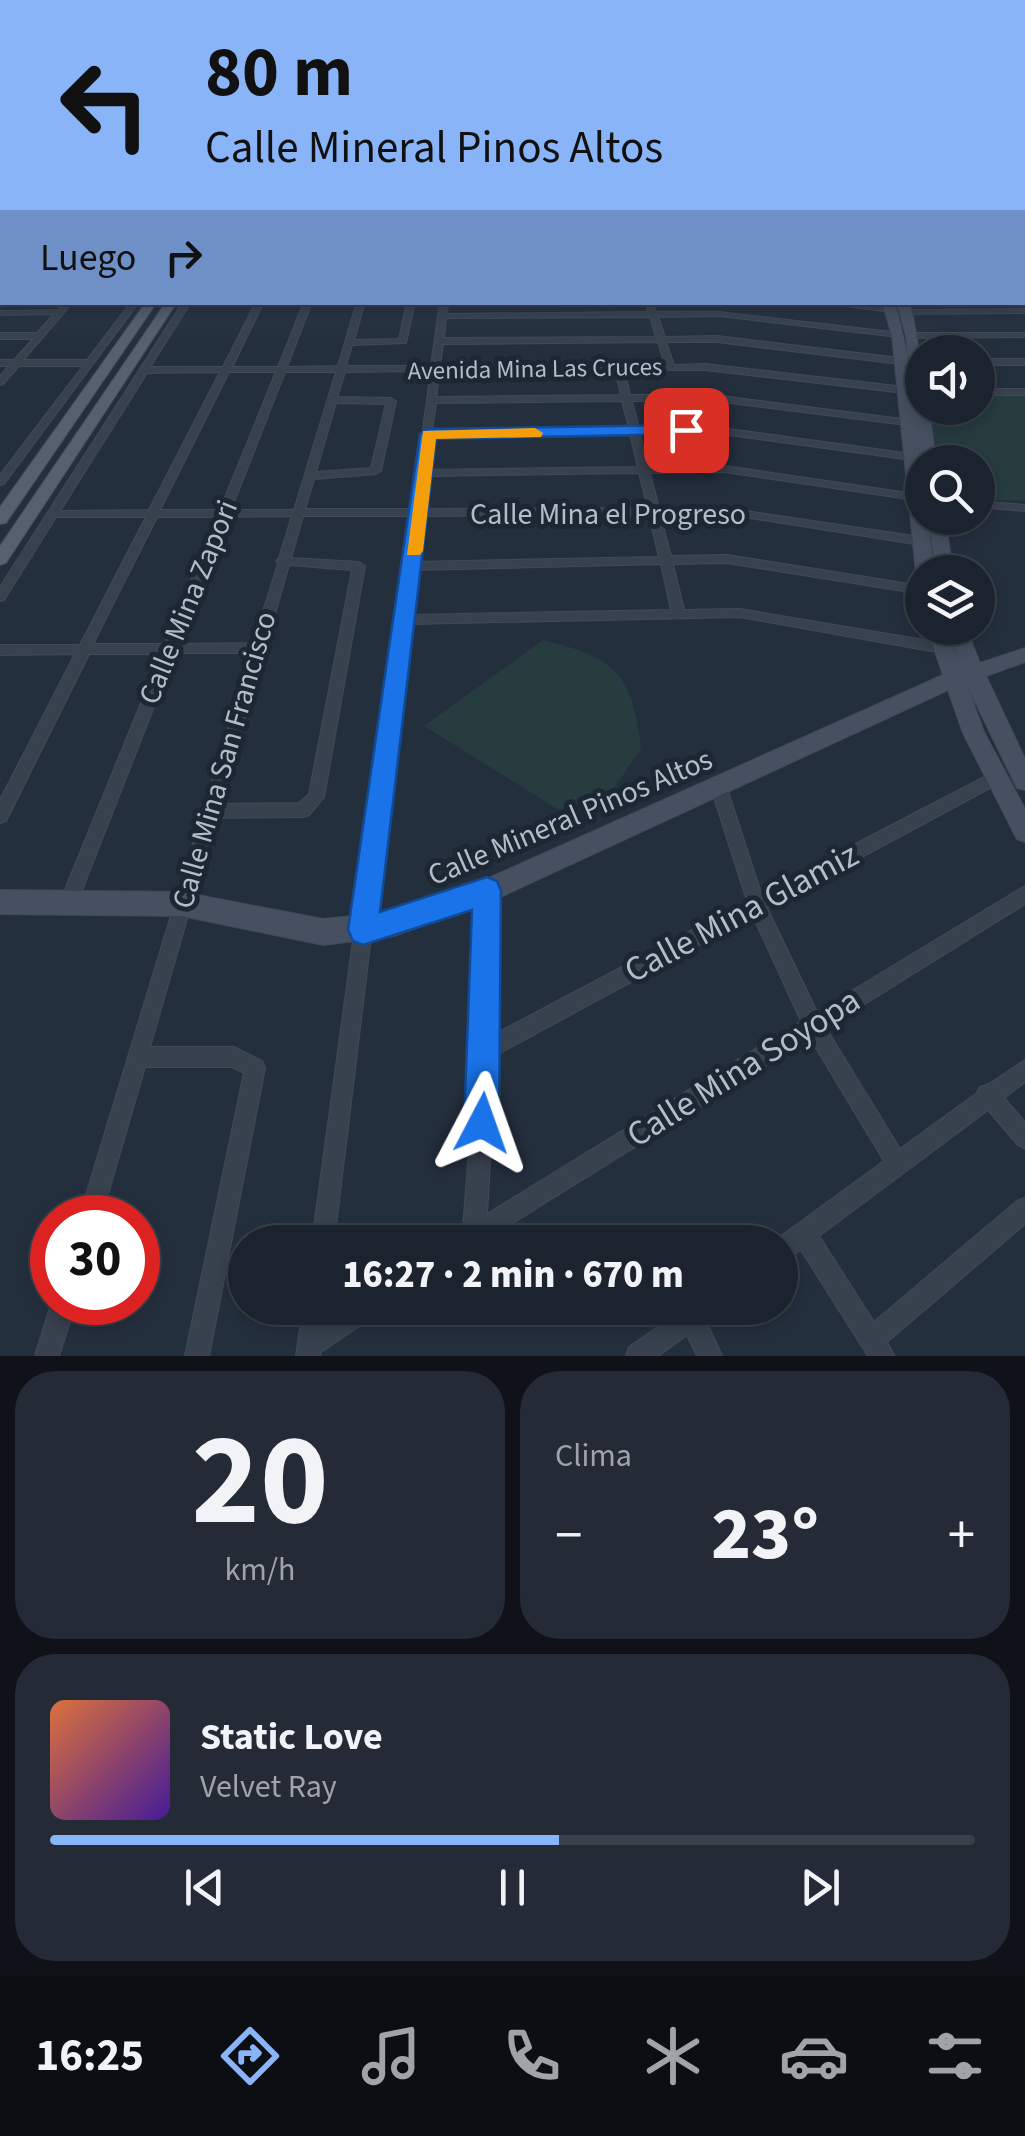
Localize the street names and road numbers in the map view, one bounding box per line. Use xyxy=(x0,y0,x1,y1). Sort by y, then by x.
street label: Avenida Mina Las Cruces xyxy=(407,349,663,389)
street label: Calle Mina el Progreso xyxy=(470,493,746,536)
street label: Calle Mina Zapori xyxy=(128,494,249,711)
street label: Calle Mina San Francisco xyxy=(161,607,287,914)
street label: Calle Mineral Pinos Altos xyxy=(421,738,719,897)
street label: Calle Mina Glamiz xyxy=(616,830,867,996)
street label: Calle Mina Soyopa xyxy=(617,976,870,1160)

